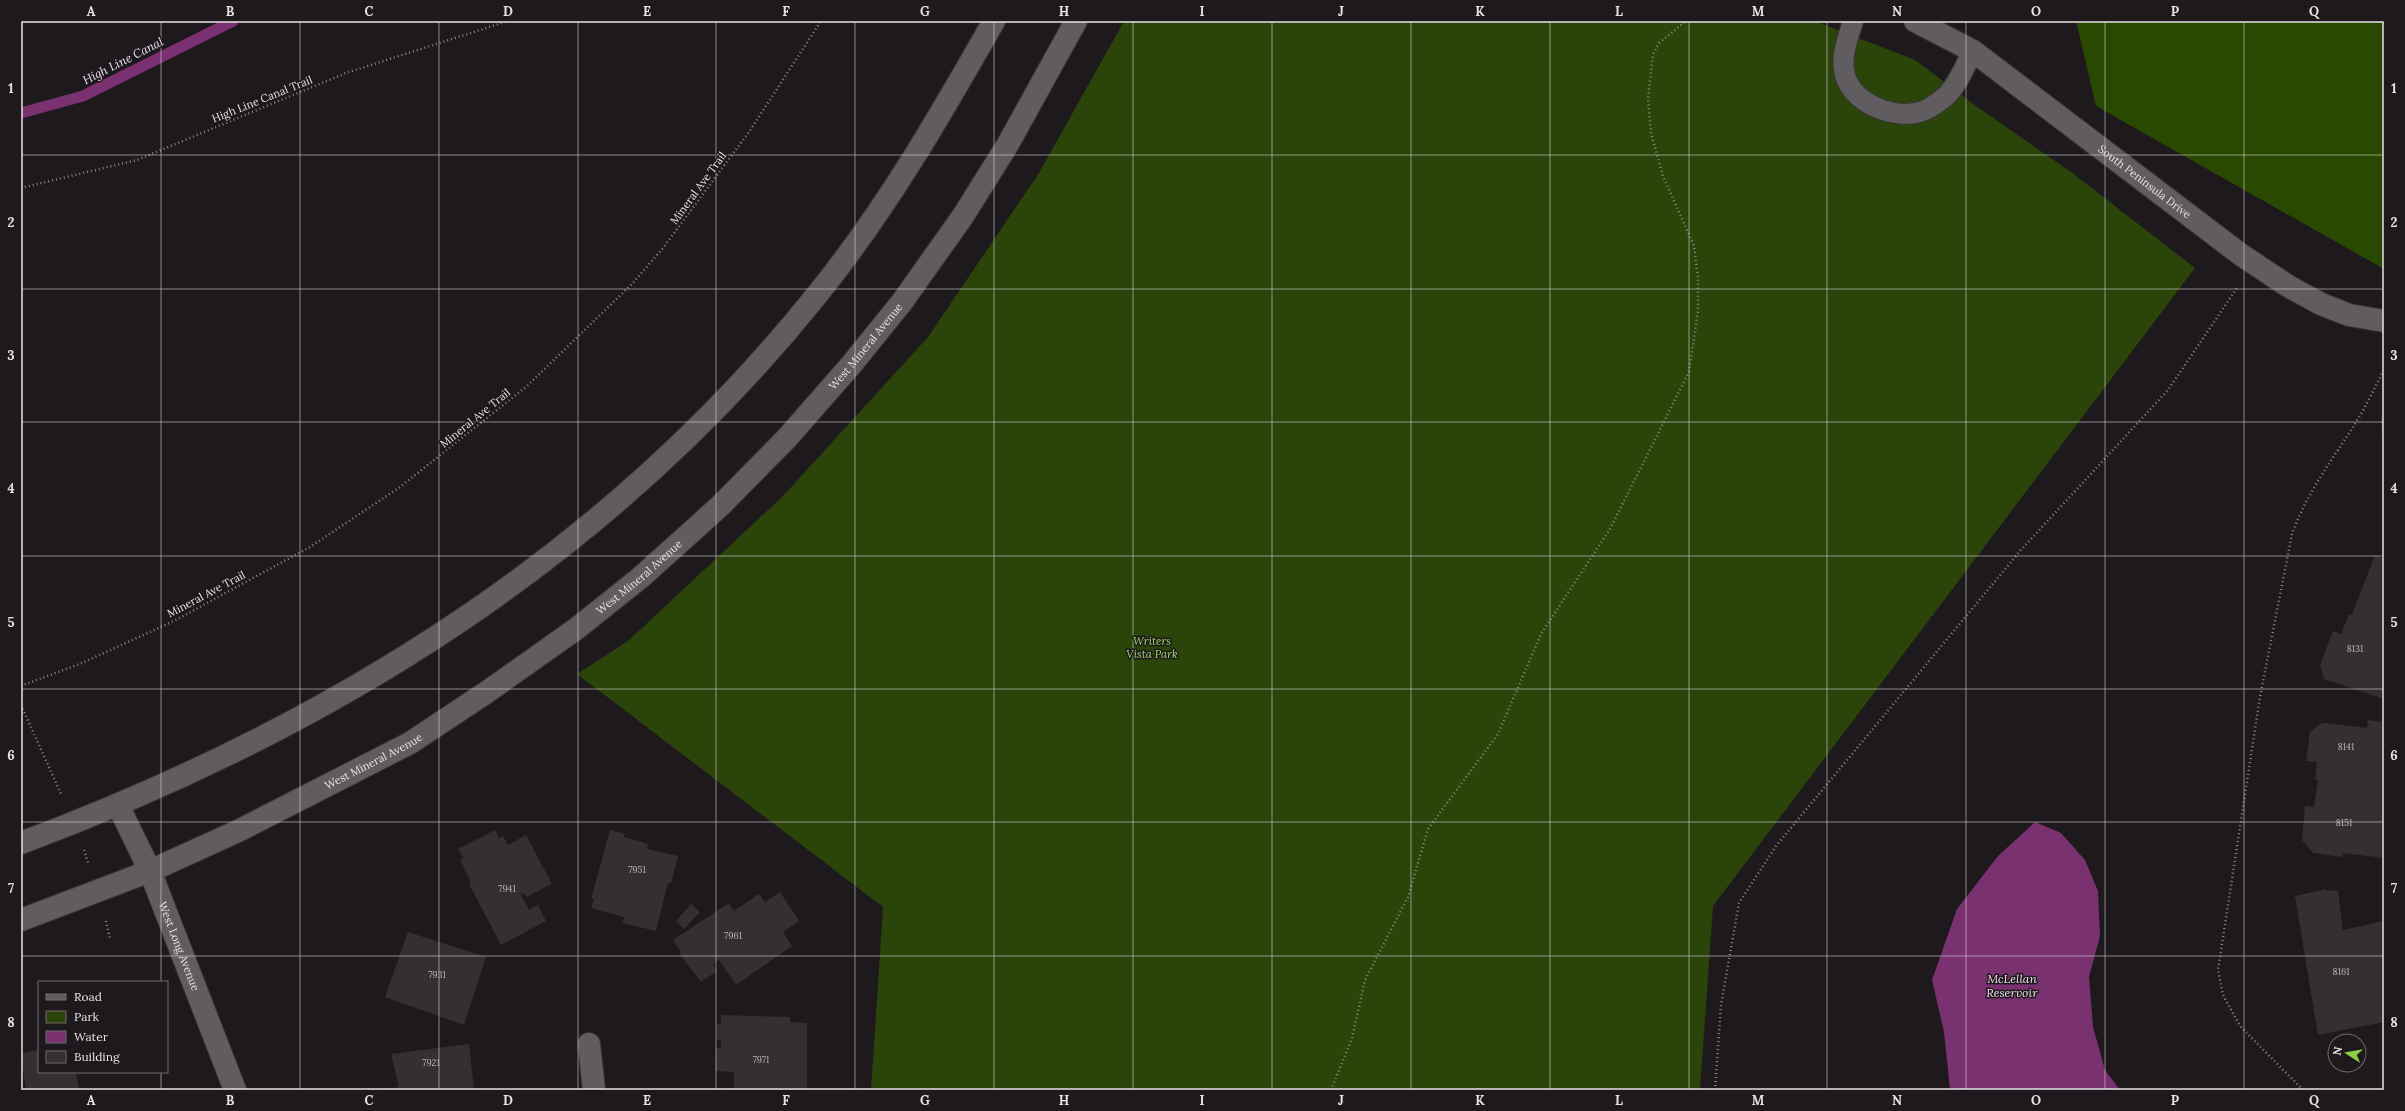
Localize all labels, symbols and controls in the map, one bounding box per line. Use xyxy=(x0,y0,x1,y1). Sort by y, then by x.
text: A xyxy=(87,3,96,20)
text: B xyxy=(226,3,235,20)
text: C xyxy=(365,3,374,20)
text: D xyxy=(503,3,513,20)
text: E xyxy=(643,3,651,20)
text: F xyxy=(782,3,790,20)
text: G xyxy=(920,3,930,20)
text: H xyxy=(1059,3,1069,20)
text: I xyxy=(1199,3,1205,20)
text: J xyxy=(1338,3,1344,20)
text: K xyxy=(1475,3,1485,20)
text: L xyxy=(1615,3,1623,20)
text: M xyxy=(1752,3,1765,20)
text: N xyxy=(1892,3,1902,20)
text: O xyxy=(2031,3,2041,20)
text: P xyxy=(2171,3,2180,20)
text: Q xyxy=(2309,3,2320,20)
water label: High Line Canal xyxy=(80,34,166,87)
street label: High Line Canal Trail xyxy=(210,72,314,126)
text: 1 xyxy=(8,80,14,97)
text: 1 xyxy=(2391,80,2397,97)
street label: South Peninsula Drive xyxy=(2096,142,2194,221)
street label: Mineral Ave Trail xyxy=(667,149,729,227)
text: 2 xyxy=(8,214,15,231)
text: 2 xyxy=(2391,214,2398,231)
street label: West Mineral Avenue xyxy=(826,300,905,392)
text: 3 xyxy=(7,347,15,364)
text: 3 xyxy=(2390,347,2398,364)
street label: Mineral Ave Trail xyxy=(437,385,513,451)
text: 4 xyxy=(7,480,15,497)
text: 4 xyxy=(2390,480,2398,497)
street label: West Mineral Avenue xyxy=(593,537,685,617)
street label: Mineral Ave Trail xyxy=(165,568,247,620)
text: 5 xyxy=(7,614,15,631)
text: 5 xyxy=(2390,614,2398,631)
park label: Writers Vista Park xyxy=(1126,634,1178,661)
house number: 8131 xyxy=(2347,643,2363,654)
street label: West Mineral Avenue xyxy=(322,730,425,793)
house number: 8141 xyxy=(2338,741,2354,752)
text: 6 xyxy=(7,747,15,764)
text: 6 xyxy=(2390,747,2398,764)
house number: 8151 xyxy=(2336,817,2352,828)
house number: 7951 xyxy=(628,864,646,875)
text: 7 xyxy=(8,880,14,897)
text: 7 xyxy=(2391,880,2397,897)
house number: 7941 xyxy=(498,883,516,894)
street label: West Long Avenue xyxy=(156,900,203,993)
house number: 7961 xyxy=(724,930,742,941)
house number: 8161 xyxy=(2333,966,2349,977)
house number: 7931 xyxy=(428,969,446,980)
water label: McLellan Reservoir xyxy=(1986,971,2038,1000)
legend xyxy=(38,981,168,1073)
text: Road xyxy=(74,989,102,1004)
text: Park xyxy=(74,1009,100,1024)
text: 8 xyxy=(7,1014,15,1031)
text: 8 xyxy=(2390,1014,2398,1031)
text: Water xyxy=(74,1029,109,1044)
north arrow xyxy=(2327,1033,2367,1073)
text: N xyxy=(2329,1045,2345,1057)
text: Building xyxy=(74,1049,120,1064)
house number: 7971 xyxy=(753,1054,769,1065)
house number: 7921 xyxy=(422,1057,440,1068)
text: A xyxy=(87,1092,96,1109)
text: B xyxy=(226,1092,235,1109)
text: C xyxy=(365,1092,374,1109)
text: D xyxy=(503,1092,513,1109)
text: E xyxy=(643,1092,651,1109)
text: F xyxy=(782,1092,790,1109)
text: G xyxy=(920,1092,930,1109)
text: H xyxy=(1059,1092,1069,1109)
text: I xyxy=(1199,1092,1205,1109)
text: J xyxy=(1338,1092,1344,1109)
text: K xyxy=(1475,1092,1485,1109)
text: L xyxy=(1615,1092,1623,1109)
text: M xyxy=(1752,1092,1765,1109)
text: N xyxy=(1892,1092,1902,1109)
text: O xyxy=(2031,1092,2041,1109)
text: P xyxy=(2171,1092,2180,1109)
text: Q xyxy=(2309,1092,2320,1109)

